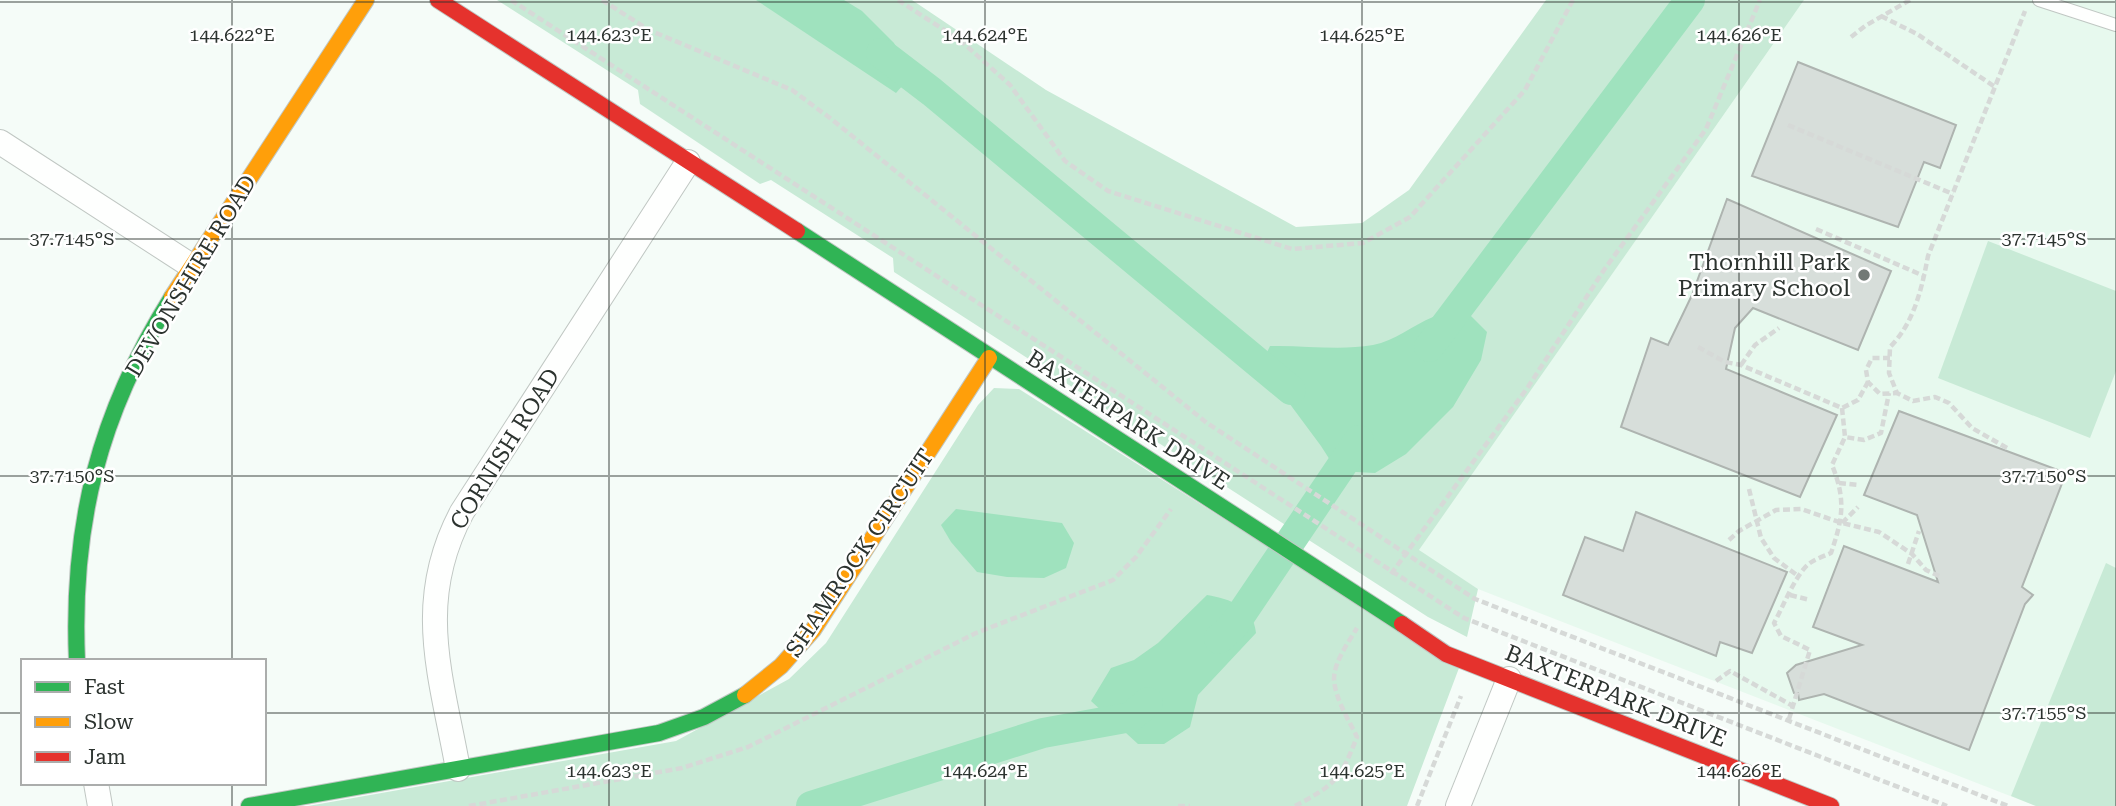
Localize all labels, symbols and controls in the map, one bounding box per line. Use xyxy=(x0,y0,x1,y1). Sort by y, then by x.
text: 144.622°E xyxy=(189,24,275,45)
text: 144.623°E xyxy=(566,24,652,45)
text: 144.624°E xyxy=(942,24,1028,45)
text: 144.625°E xyxy=(1319,24,1405,45)
text: 144.626°E xyxy=(1696,24,1782,45)
street label: DEVONSHIRE ROAD xyxy=(120,170,262,382)
text: 37.7145°S xyxy=(29,228,115,249)
text: 37.7145°S xyxy=(2001,228,2087,249)
place label: Thornhill Park Primary School xyxy=(1678,249,1850,302)
marker: Thornhill Park Primary School xyxy=(1856,267,1872,283)
street label: BAXTERPARK DRIVE xyxy=(1022,344,1234,496)
street label: CORNISH ROAD xyxy=(445,364,565,534)
street label: SHAMROCK CIRCUIT xyxy=(780,444,940,662)
text: 37.7150°S xyxy=(29,465,115,486)
text: 37.7150°S xyxy=(2001,465,2087,486)
street label: BAXTERPARK DRIVE xyxy=(1501,639,1731,753)
legend xyxy=(21,659,266,785)
text: Fast xyxy=(84,675,125,699)
text: 37.7155°S xyxy=(2001,702,2087,723)
text: Slow xyxy=(84,710,134,734)
text: Jam xyxy=(84,745,126,769)
text: 144.623°E xyxy=(566,760,652,781)
text: 144.624°E xyxy=(942,760,1028,781)
text: 144.625°E xyxy=(1319,760,1405,781)
text: 144.626°E xyxy=(1696,760,1782,781)

